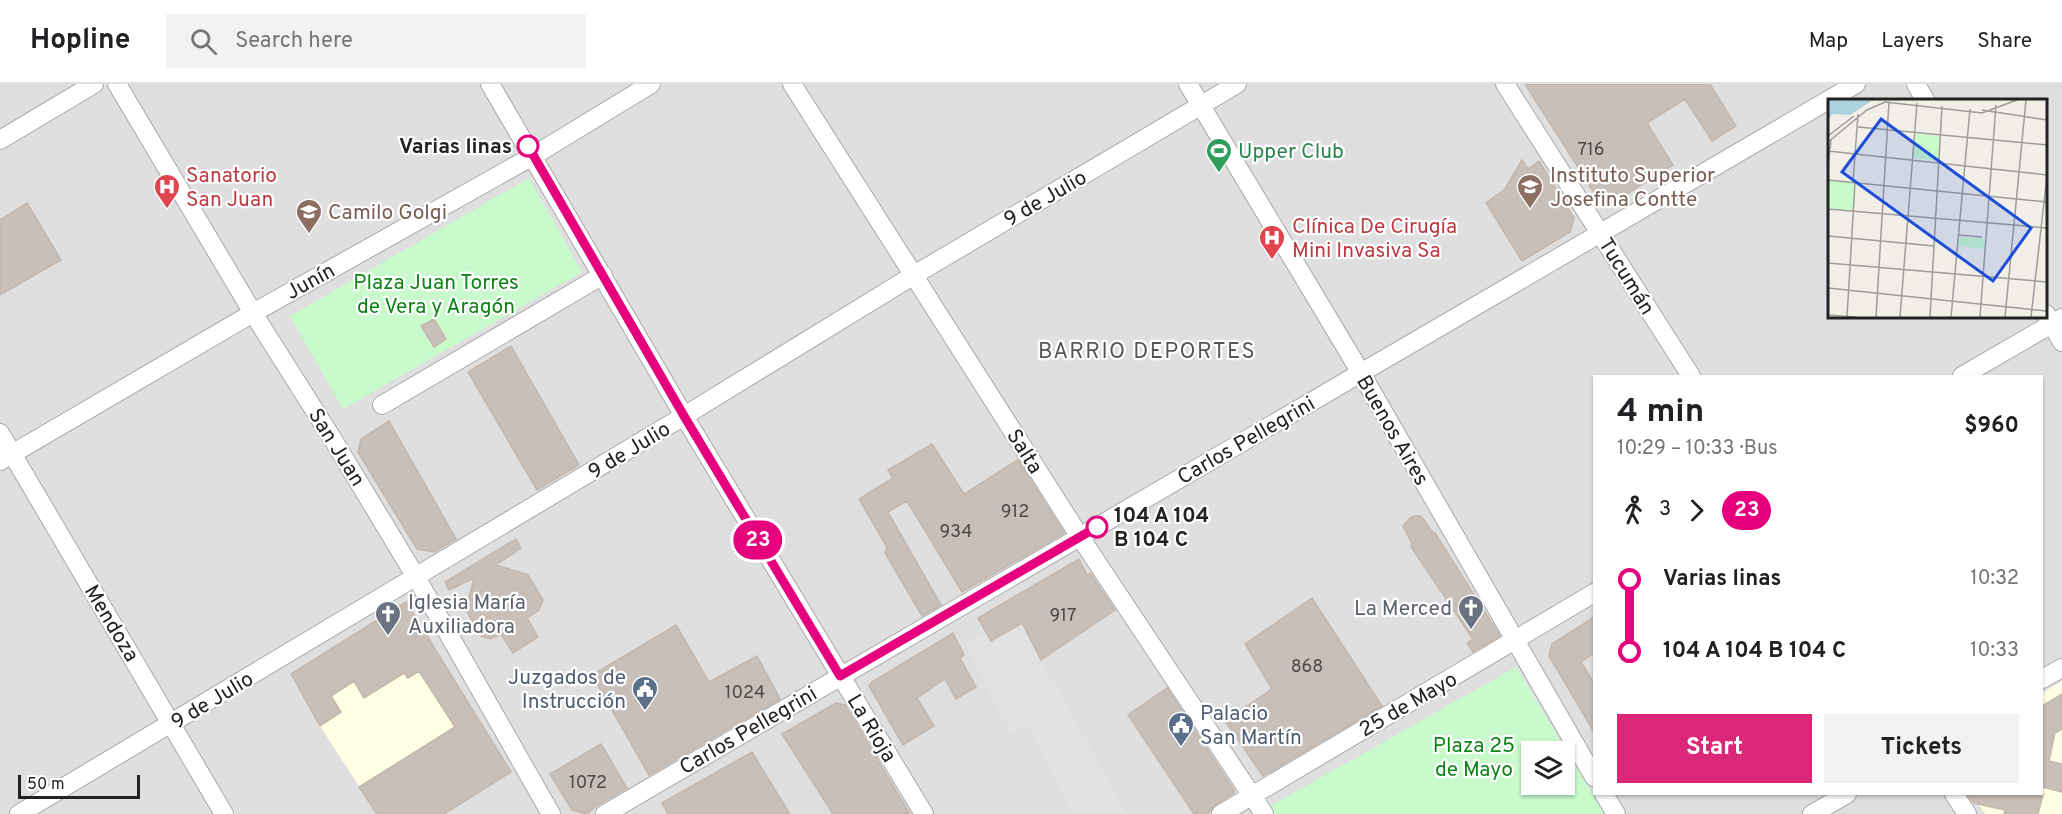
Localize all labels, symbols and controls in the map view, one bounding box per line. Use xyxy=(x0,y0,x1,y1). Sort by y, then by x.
search box xyxy=(166,14,586,68)
text: Hopline xyxy=(30,23,130,59)
icon: search xyxy=(187,25,220,58)
text: Search here xyxy=(235,28,353,55)
text: Map xyxy=(1809,28,1848,55)
text: Layers xyxy=(1881,28,1944,55)
text: Share xyxy=(1977,28,2032,55)
inset map xyxy=(1828,99,2047,318)
place label: Varias linas xyxy=(399,134,512,161)
marker: Varias linas xyxy=(517,135,539,157)
sports icon: Upper Club xyxy=(1204,136,1234,174)
place label: Upper Club xyxy=(1238,139,1344,166)
house number: 716 xyxy=(1577,139,1605,162)
place label: Sanatorio San Juan xyxy=(186,163,277,214)
place label: Instituto Superior Josefina Contte xyxy=(1550,163,1715,214)
street label: 9 de Julio xyxy=(999,165,1092,234)
hospital icon: Sanatorio San Juan xyxy=(152,172,182,210)
school or university icon: Instituto Superior Josefina Contte xyxy=(1515,172,1545,210)
school or university icon: Camilo Golgi xyxy=(294,197,324,235)
place label: Camilo Golgi xyxy=(328,200,447,227)
place label: Clínica De Cirugía Mini Invasiva Sa xyxy=(1292,214,1457,265)
hospital icon: Clínica De Cirugía Mini Invasiva Sa xyxy=(1257,223,1287,261)
street label: Tucumán xyxy=(1591,233,1660,320)
street label: Junín xyxy=(281,258,340,307)
park label: Plaza Juan Torres de Vera y Aragón xyxy=(353,270,519,321)
district label: BARRIO DEPORTES xyxy=(1038,339,1256,366)
street label: Buenos Aires xyxy=(1349,371,1434,491)
street label: Carlos Pellegrini xyxy=(1173,391,1320,492)
text: 4 min xyxy=(1617,392,1704,434)
street label: San Juan xyxy=(301,404,370,492)
text: $960 xyxy=(1964,413,2019,440)
street label: 9 de Julio xyxy=(584,416,676,486)
street label: Salta xyxy=(1000,424,1048,479)
text: 10:29 – 10:33 · Bus xyxy=(1617,436,1778,462)
icon: walk xyxy=(1617,494,1650,527)
icon: forward xyxy=(1680,494,1713,527)
text: 3 xyxy=(1659,497,1671,523)
text: 23 xyxy=(1734,497,1759,524)
house number: 912 xyxy=(1001,501,1029,524)
place label: 104 A 104 B 104 C xyxy=(1114,503,1209,554)
marker: 104 A 104 B 104 C xyxy=(1086,516,1108,538)
line badge: 23 xyxy=(731,520,785,560)
house number: 934 xyxy=(940,521,972,544)
text: 23 xyxy=(745,527,771,554)
text: Varias linas xyxy=(1663,566,1781,593)
text: 10:32 xyxy=(1970,566,2019,592)
street label: Mendoza xyxy=(77,580,144,667)
place label: Iglesia María Auxiliadora xyxy=(408,590,526,641)
church icon: La Merced xyxy=(1456,593,1486,631)
place label: La Merced xyxy=(1354,596,1452,623)
church icon: Iglesia María Auxiliadora xyxy=(373,599,403,637)
house number: 917 xyxy=(1050,605,1076,628)
text: 104 A 104 B 104 C xyxy=(1663,638,1846,665)
text: 10:33 xyxy=(1970,638,2019,664)
house number: 868 xyxy=(1291,656,1323,679)
place label: Juzgados de Instrucción xyxy=(508,665,626,716)
street label: 9 de Julio xyxy=(167,666,259,736)
street label: 25 de Mayo xyxy=(1355,666,1463,744)
public building icon: Juzgados de Instrucción xyxy=(630,674,660,712)
street label: Carlos Pellegrini xyxy=(675,681,822,782)
house number: 1024 xyxy=(725,682,765,705)
street label: La Rioja xyxy=(840,690,902,768)
place label: Palacio San Martín xyxy=(1200,701,1302,752)
public building icon: Palacio San Martín xyxy=(1166,710,1196,748)
button: Start xyxy=(1617,714,1812,783)
button: Tickets xyxy=(1824,714,2019,783)
park label: Plaza 25 de Mayo xyxy=(1433,733,1515,784)
map controls xyxy=(1521,741,1575,795)
button: layers xyxy=(1521,741,1575,795)
scale bar xyxy=(18,772,140,800)
house number: 1072 xyxy=(569,772,607,795)
text: 50 m xyxy=(27,775,65,795)

